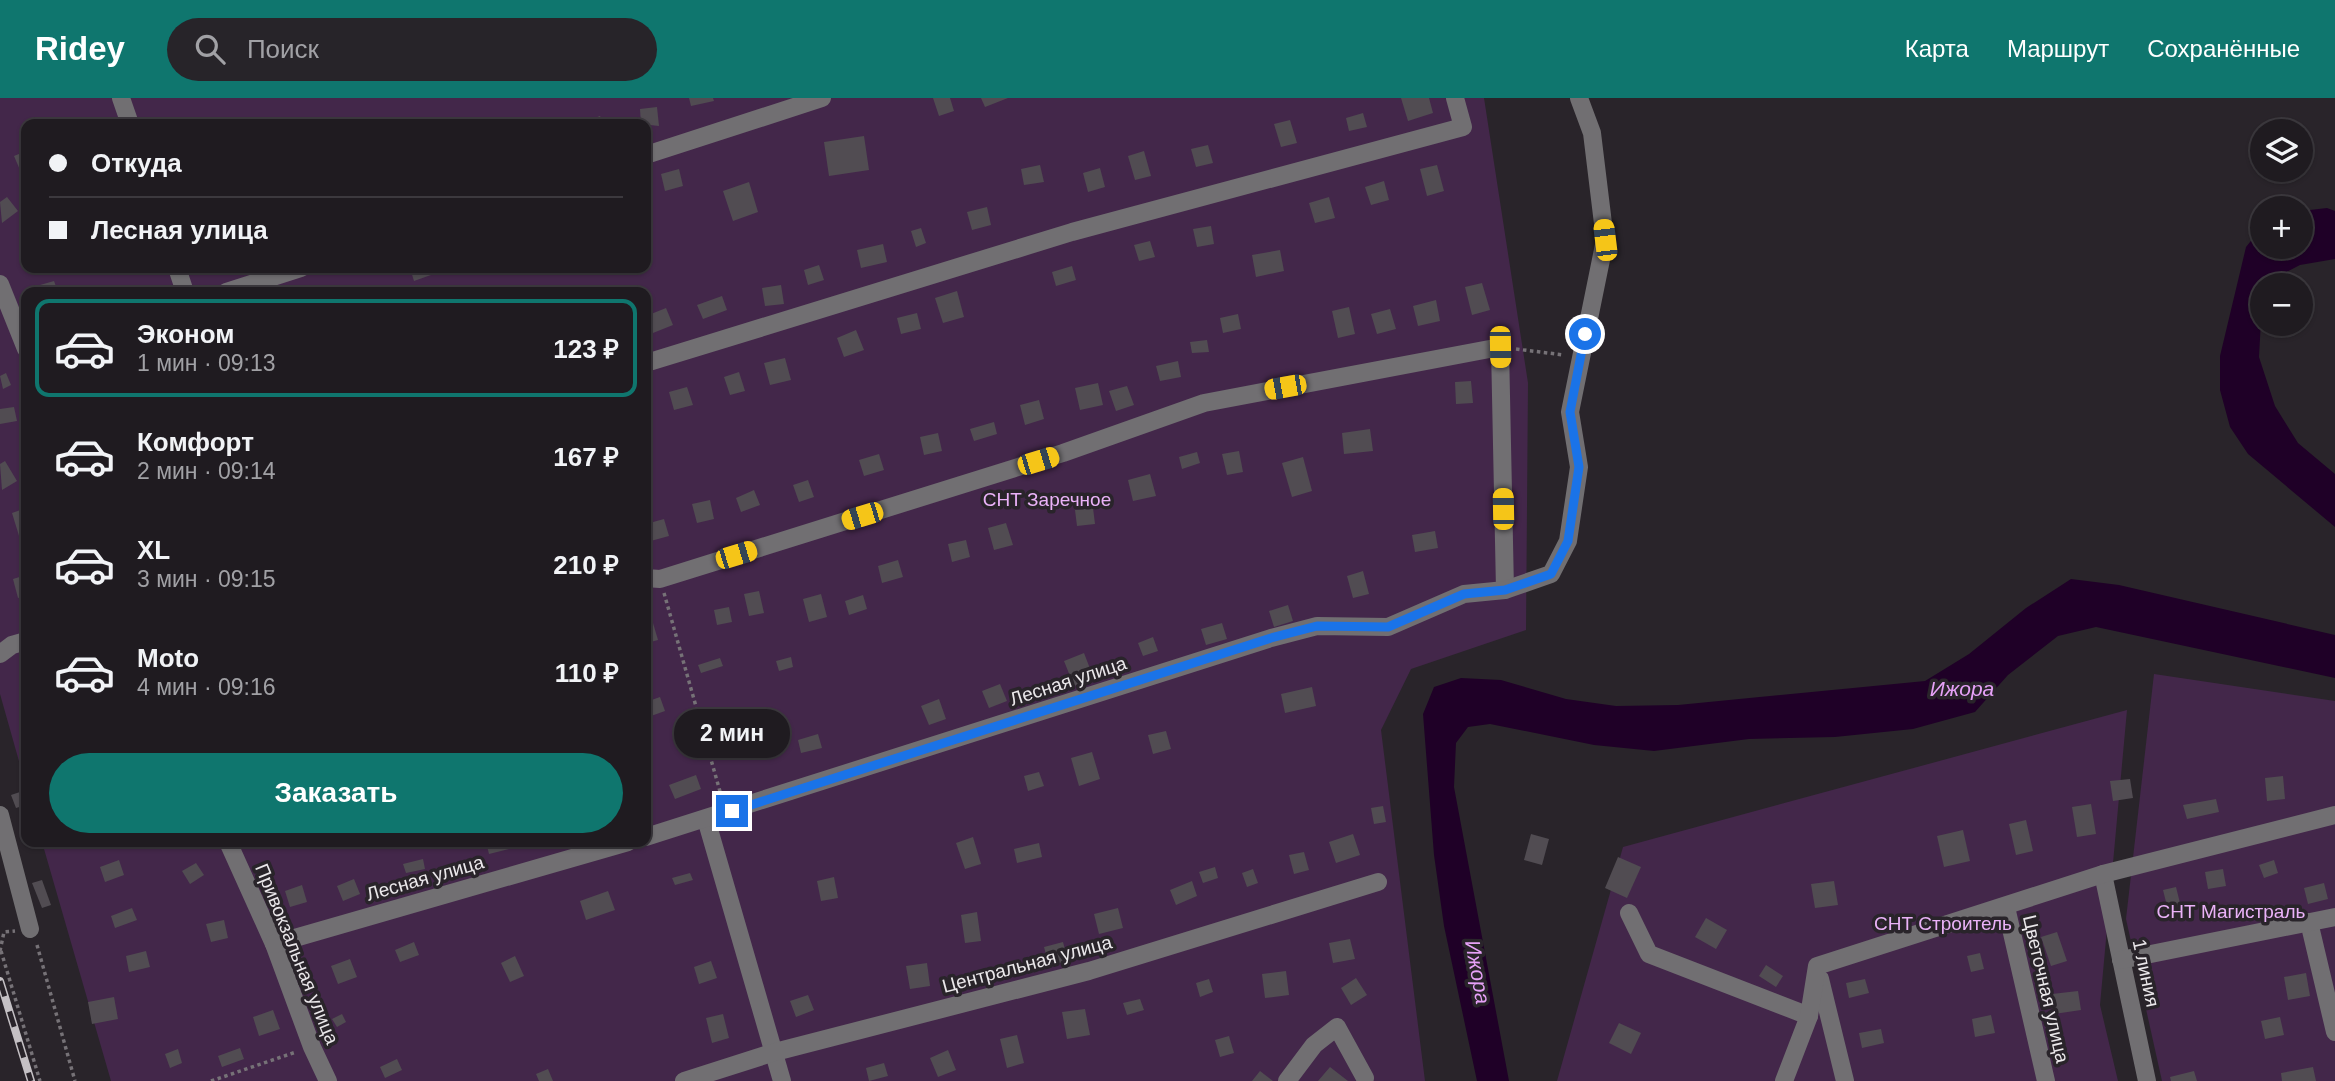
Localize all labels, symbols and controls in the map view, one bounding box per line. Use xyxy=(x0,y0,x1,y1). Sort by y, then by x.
search box xyxy=(167,18,657,81)
text: Ridey xyxy=(35,30,125,67)
icon: search xyxy=(191,30,229,68)
text: Поиск xyxy=(247,34,319,64)
text: Карта xyxy=(1905,35,1969,62)
text: Маршрут xyxy=(2007,35,2109,62)
text: Сохранённые xyxy=(2147,35,2300,62)
map controls xyxy=(2250,119,2313,336)
button: layers xyxy=(2250,119,2313,182)
text: Откуда xyxy=(91,148,182,178)
button: + xyxy=(2250,196,2313,259)
text: Лесная улица xyxy=(91,215,268,245)
car xyxy=(1593,218,1618,262)
button: − xyxy=(2250,273,2313,336)
icon: car xyxy=(53,317,116,380)
route start xyxy=(1569,318,1601,350)
text: Эконом xyxy=(137,319,235,349)
car xyxy=(1490,326,1511,368)
text: 123 ₽ xyxy=(553,334,619,364)
text: 1 мин · 09:13 xyxy=(137,350,276,376)
car xyxy=(1263,373,1308,401)
icon: car xyxy=(53,425,116,488)
text: Комфорт xyxy=(137,427,254,457)
text: 167 ₽ xyxy=(553,442,619,472)
car xyxy=(1015,445,1062,477)
text: 2 мин · 09:14 xyxy=(137,458,276,484)
car xyxy=(1493,488,1514,530)
park label: СНТ Заречное xyxy=(983,489,1111,510)
car xyxy=(839,500,886,532)
icon: car xyxy=(53,533,116,596)
text: XL xyxy=(137,535,170,565)
car xyxy=(713,539,760,571)
text: 210 ₽ xyxy=(553,550,619,580)
text: 3 мин · 09:15 xyxy=(137,566,276,592)
icon: car xyxy=(53,641,116,704)
text: Moto xyxy=(137,643,199,673)
street label: Лесная улица xyxy=(1007,652,1129,710)
text: 110 ₽ xyxy=(555,658,619,688)
text: 4 мин · 09:16 xyxy=(137,674,276,700)
water label: Ижора xyxy=(1930,677,1994,700)
callout: 2 мин xyxy=(674,710,790,758)
text: 2 мин xyxy=(700,720,764,746)
button: Заказать xyxy=(49,753,623,833)
route end xyxy=(716,795,748,827)
street label: Лесная улица xyxy=(364,851,487,905)
street label: Привокзальная улица xyxy=(251,861,343,1048)
park label: СНТ Магистраль xyxy=(2157,901,2305,922)
park label: СНТ Строитель xyxy=(1874,913,2012,934)
street label: Цветочная улица xyxy=(2019,913,2073,1065)
street label: Центральная улица xyxy=(940,931,1115,997)
street label: 1 линия xyxy=(2129,937,2163,1009)
water label: Ижора xyxy=(1461,938,1495,1006)

